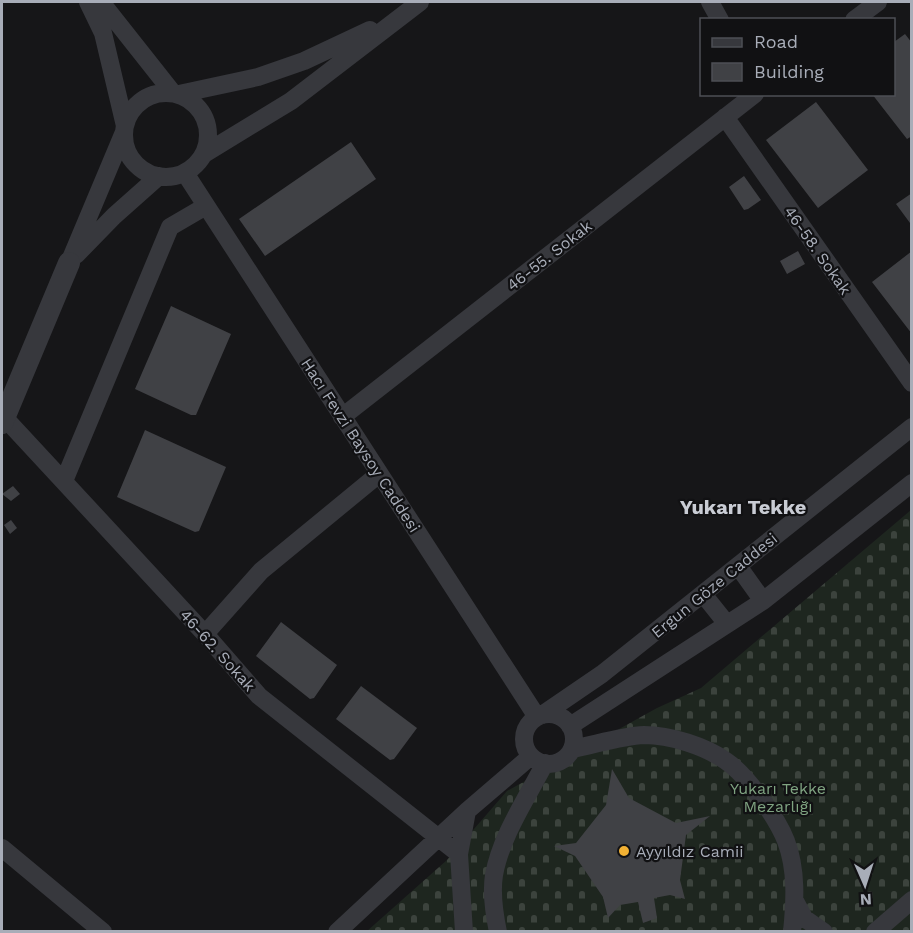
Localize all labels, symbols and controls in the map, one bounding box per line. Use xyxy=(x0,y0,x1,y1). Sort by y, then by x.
legend xyxy=(700,18,895,96)
text: Road xyxy=(754,31,798,52)
text: Building xyxy=(754,61,824,82)
street label: 46-58. Sokak xyxy=(780,202,855,298)
street label: 46-55. Sokak xyxy=(503,216,596,295)
street label: Hacı Fevzi Baysoy Caddesi xyxy=(297,355,424,536)
district label: Yukarı Tekke xyxy=(680,495,806,519)
street label: Ergun Göze Caddesi xyxy=(648,529,781,642)
street label: 46-62. Sokak xyxy=(176,606,259,695)
park label: Yukarı Tekke Mezarlığı xyxy=(730,779,826,816)
place label: Ayyıldız Camii xyxy=(636,842,744,861)
marker: Ayyıldız Camii xyxy=(617,844,631,858)
north arrow xyxy=(835,855,895,915)
text: N xyxy=(859,890,872,909)

